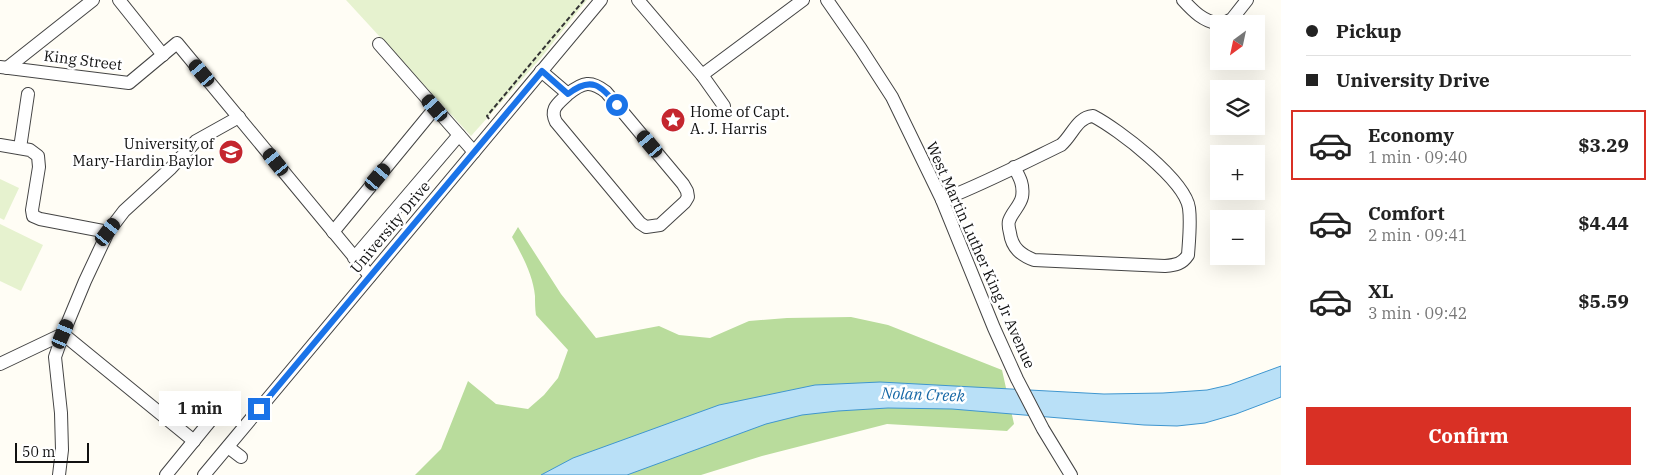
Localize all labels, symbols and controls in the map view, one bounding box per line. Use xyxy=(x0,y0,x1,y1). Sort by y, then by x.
north arrow xyxy=(1210,15,1265,70)
map controls xyxy=(1210,15,1265,265)
text: Pickup xyxy=(1336,19,1401,43)
street label: King Street xyxy=(43,46,123,74)
car xyxy=(186,57,217,89)
text: University Drive xyxy=(1336,68,1490,92)
button: layers xyxy=(1210,80,1265,135)
car xyxy=(419,92,450,124)
route start xyxy=(606,94,628,116)
place label: Home of Capt. A. J. Harris xyxy=(690,102,790,138)
place icon: Home of Capt. A. J. Harris xyxy=(660,107,686,133)
icon: car xyxy=(1308,123,1353,168)
text: Economy xyxy=(1368,123,1454,147)
car xyxy=(634,128,665,160)
text: $3.29 xyxy=(1578,133,1629,157)
place label: University of Mary-Hardin Baylor xyxy=(73,134,215,170)
school or university icon: University of Mary-Hardin Baylor xyxy=(218,139,244,165)
street label: West Martin Luther King Jr Avenue xyxy=(922,139,1040,371)
button: + xyxy=(1210,145,1265,200)
car xyxy=(260,146,291,178)
text: 1 min · 09:40 xyxy=(1368,147,1467,167)
car xyxy=(362,161,393,193)
street label: University Drive xyxy=(346,177,434,277)
icon: car xyxy=(1308,201,1353,246)
text: Comfort xyxy=(1368,201,1445,225)
button: − xyxy=(1210,210,1265,265)
text: $4.44 xyxy=(1578,211,1629,235)
car xyxy=(92,216,123,248)
text: 2 min · 09:41 xyxy=(1368,225,1467,245)
icon: car xyxy=(1308,279,1353,324)
text: XL xyxy=(1368,279,1394,303)
text: $5.59 xyxy=(1578,289,1629,313)
text: 3 min · 09:42 xyxy=(1368,303,1467,323)
car xyxy=(50,317,75,351)
water label: Nolan Creek xyxy=(880,383,966,405)
callout: 1 min xyxy=(159,392,242,426)
text: 1 min xyxy=(178,398,222,418)
route end xyxy=(248,398,270,420)
button: Confirm xyxy=(1306,407,1631,465)
scale bar xyxy=(15,440,89,463)
text: 50 m xyxy=(22,443,55,461)

